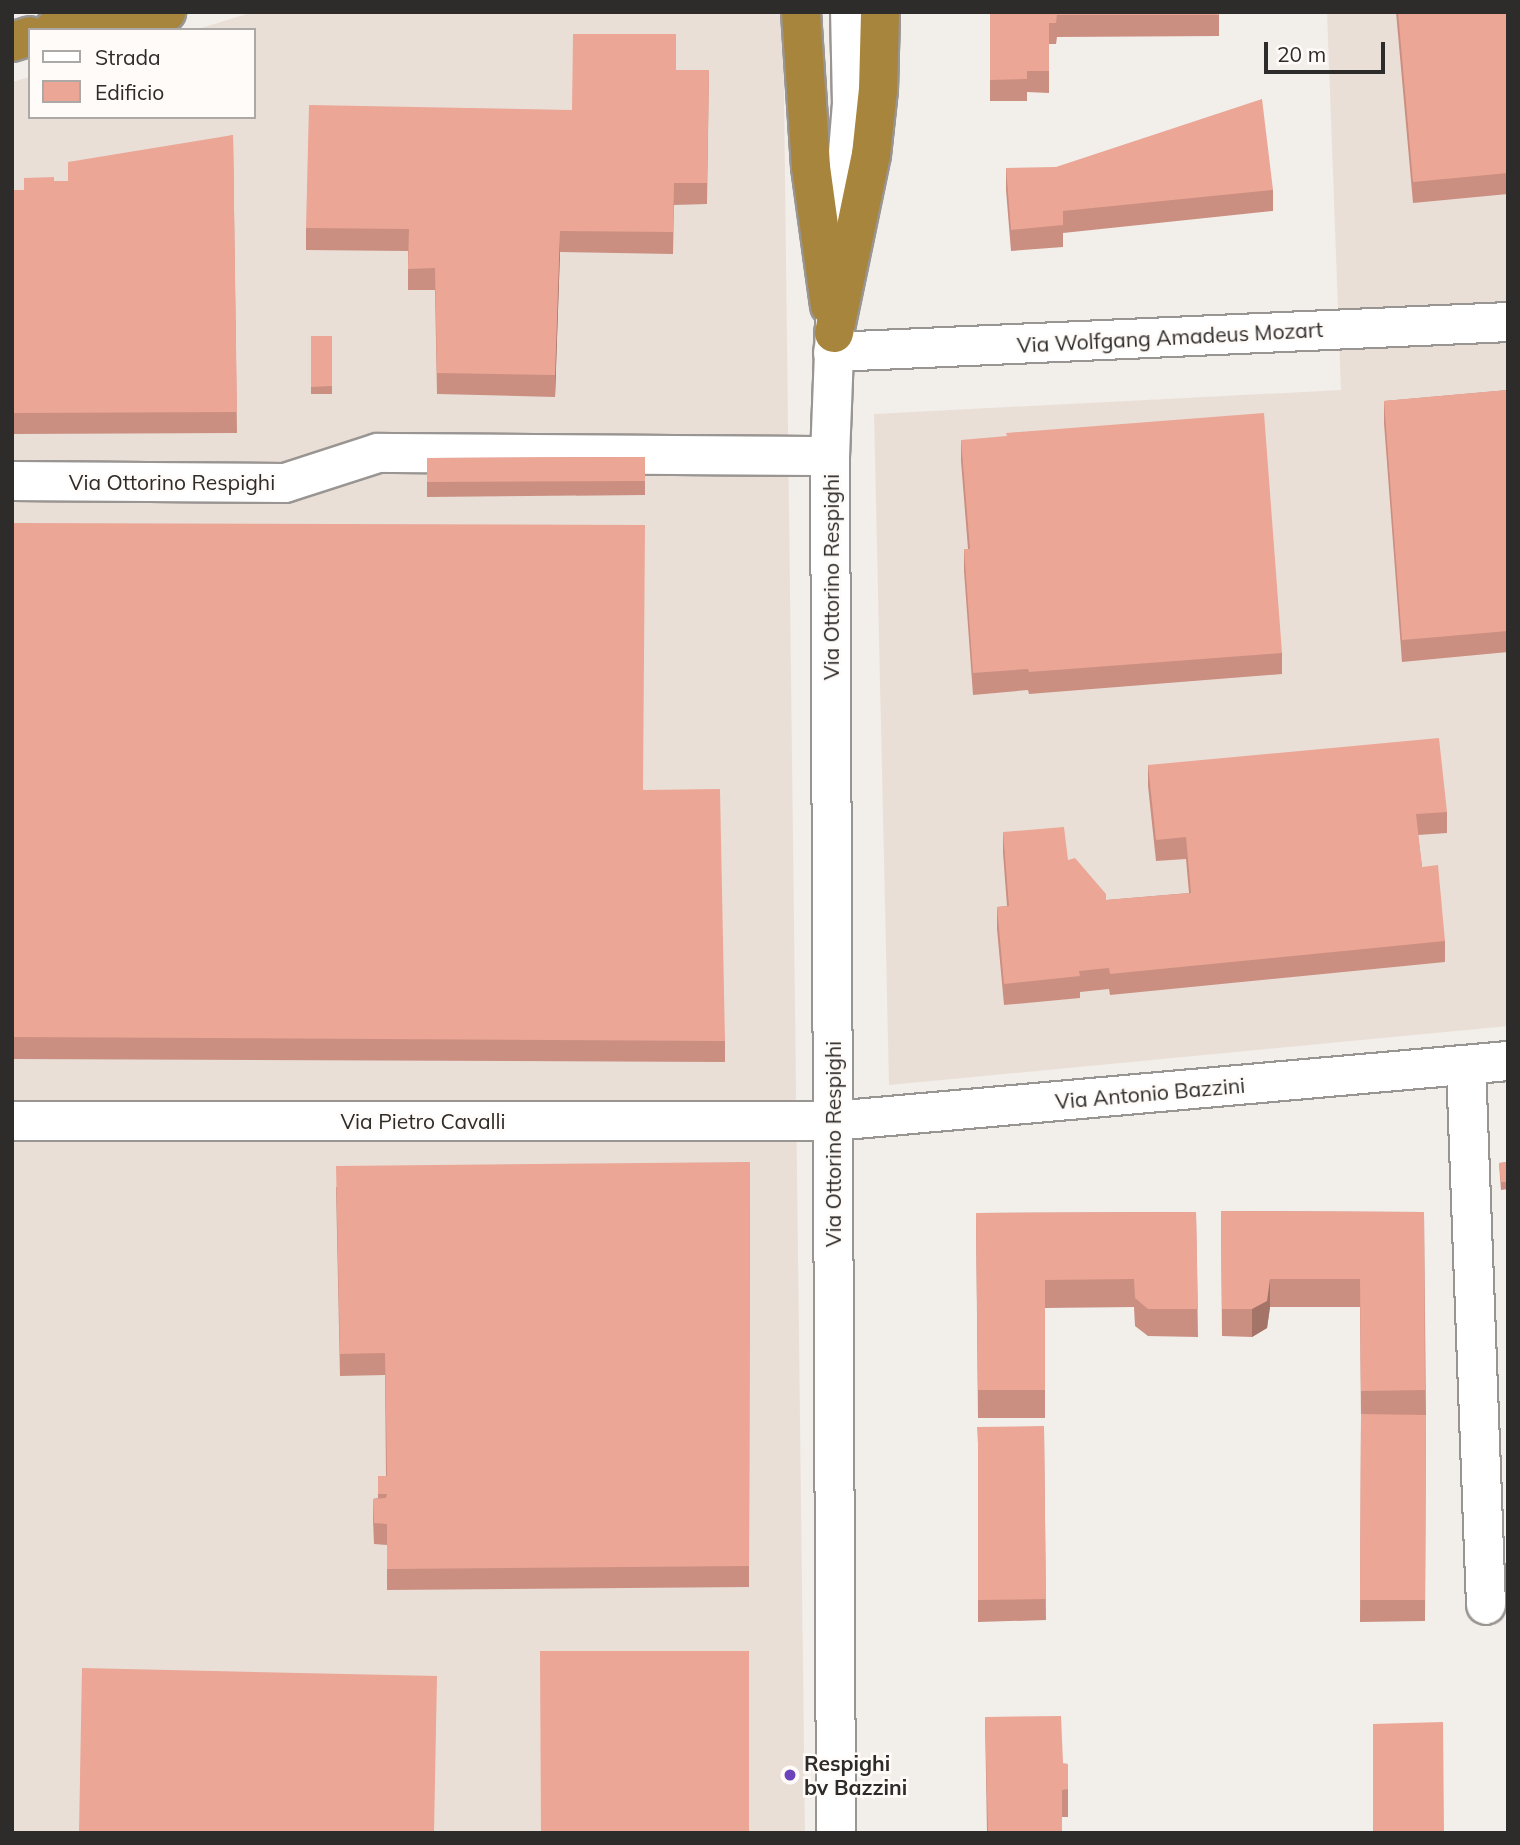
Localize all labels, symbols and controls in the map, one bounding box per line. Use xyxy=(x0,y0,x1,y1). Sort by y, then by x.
legend xyxy=(28,28,256,119)
scale bar xyxy=(1268,28,1389,72)
text: 20 m xyxy=(1277,41,1326,67)
text: Strada xyxy=(95,44,161,70)
text: Edificio xyxy=(95,79,164,105)
street label: Via Wolfgang Amadeus Mozart xyxy=(1016,316,1324,358)
street label: Via Ottorino Respighi xyxy=(69,469,275,495)
street label: Via Ottorino Respighi xyxy=(818,474,844,680)
street label: Via Ottorino Respighi xyxy=(820,1041,846,1247)
street label: Via Antonio Bazzini xyxy=(1054,1072,1246,1114)
street label: Via Pietro Cavalli xyxy=(340,1108,506,1134)
place label: Respighi bv Bazzini xyxy=(804,1750,907,1800)
marker: Respighi bv Bazzini xyxy=(782,1767,798,1783)

